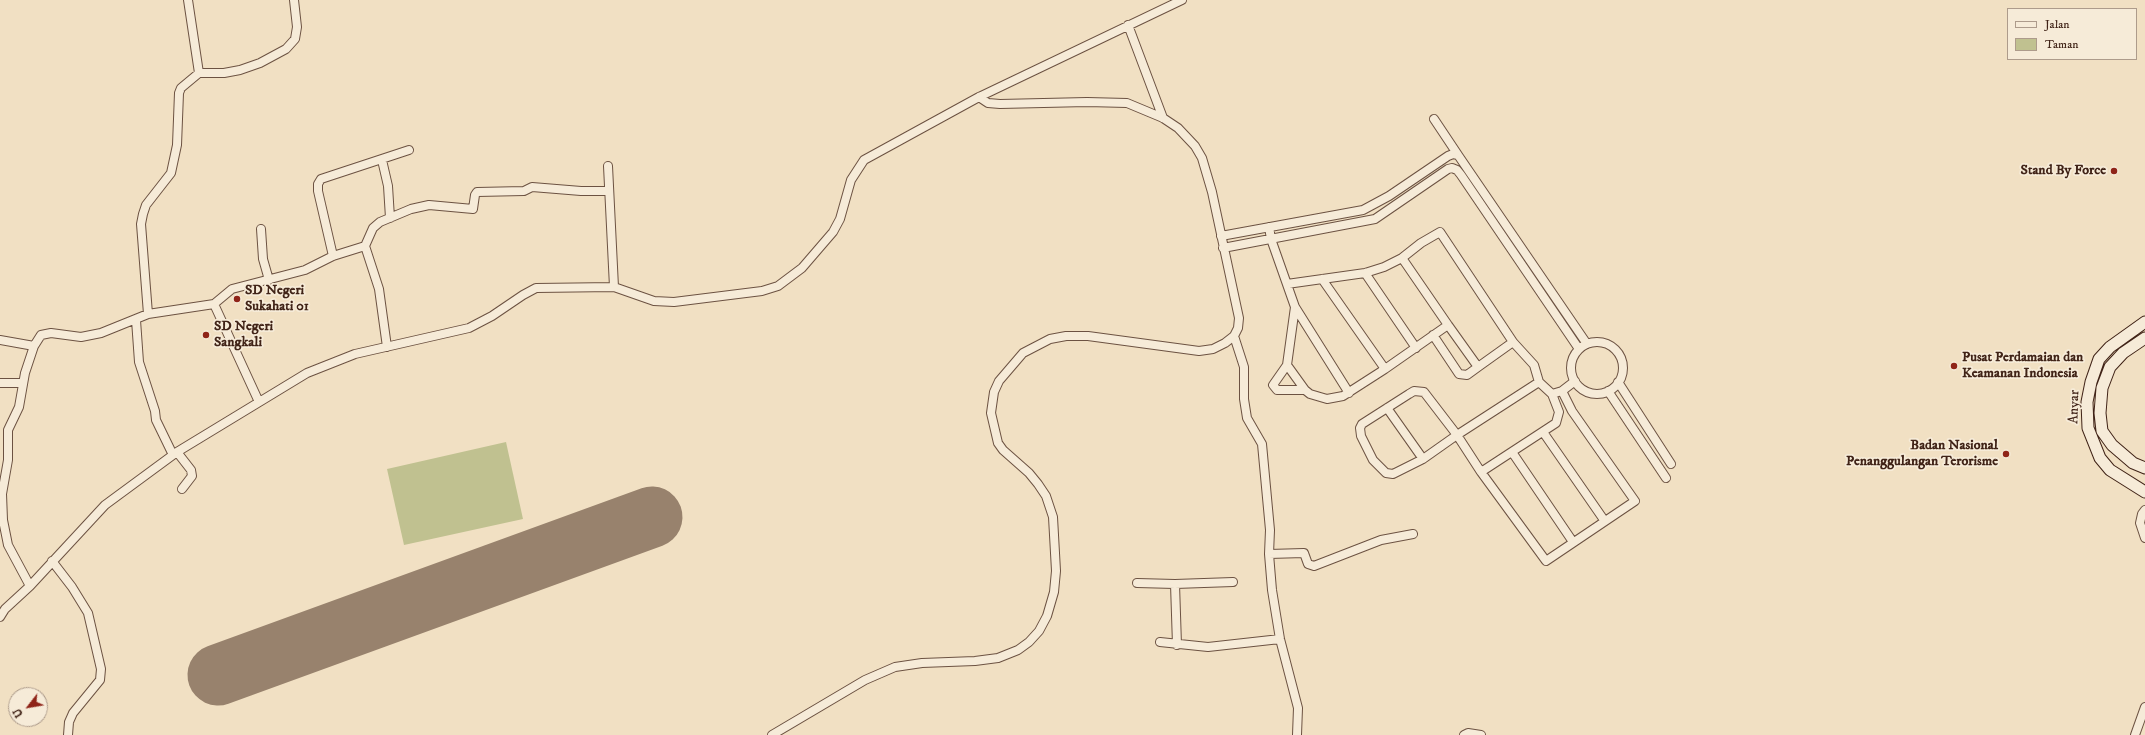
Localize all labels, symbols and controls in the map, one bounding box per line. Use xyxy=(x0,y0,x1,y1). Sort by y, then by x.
legend xyxy=(2007,8,2137,60)
text: Jalan xyxy=(2045,17,2070,32)
text: Taman xyxy=(2045,37,2079,52)
place label: Stand By Force xyxy=(2021,163,2106,179)
marker: Stand By Force xyxy=(2109,166,2119,176)
place label: SD Negeri Sukahati 01 xyxy=(245,283,309,316)
marker: SD Negeri Sukahati 01 xyxy=(232,294,242,304)
place label: SD Negeri Sangkali xyxy=(214,319,273,352)
marker: SD Negeri Sangkali xyxy=(201,330,211,340)
place label: Pusat Perdamaian dan Keamanan Indonesia xyxy=(1962,350,2083,382)
marker: Pusat Perdamaian dan Keamanan Indonesia xyxy=(1949,361,1959,371)
street label: Anyar xyxy=(2066,390,2084,424)
place label: Badan Nasional Penanggulangan Terorisme xyxy=(1846,438,1998,470)
marker: Badan Nasional Penanggulangan Terorisme xyxy=(2001,449,2011,459)
north arrow xyxy=(8,687,48,727)
text: U xyxy=(10,705,27,720)

